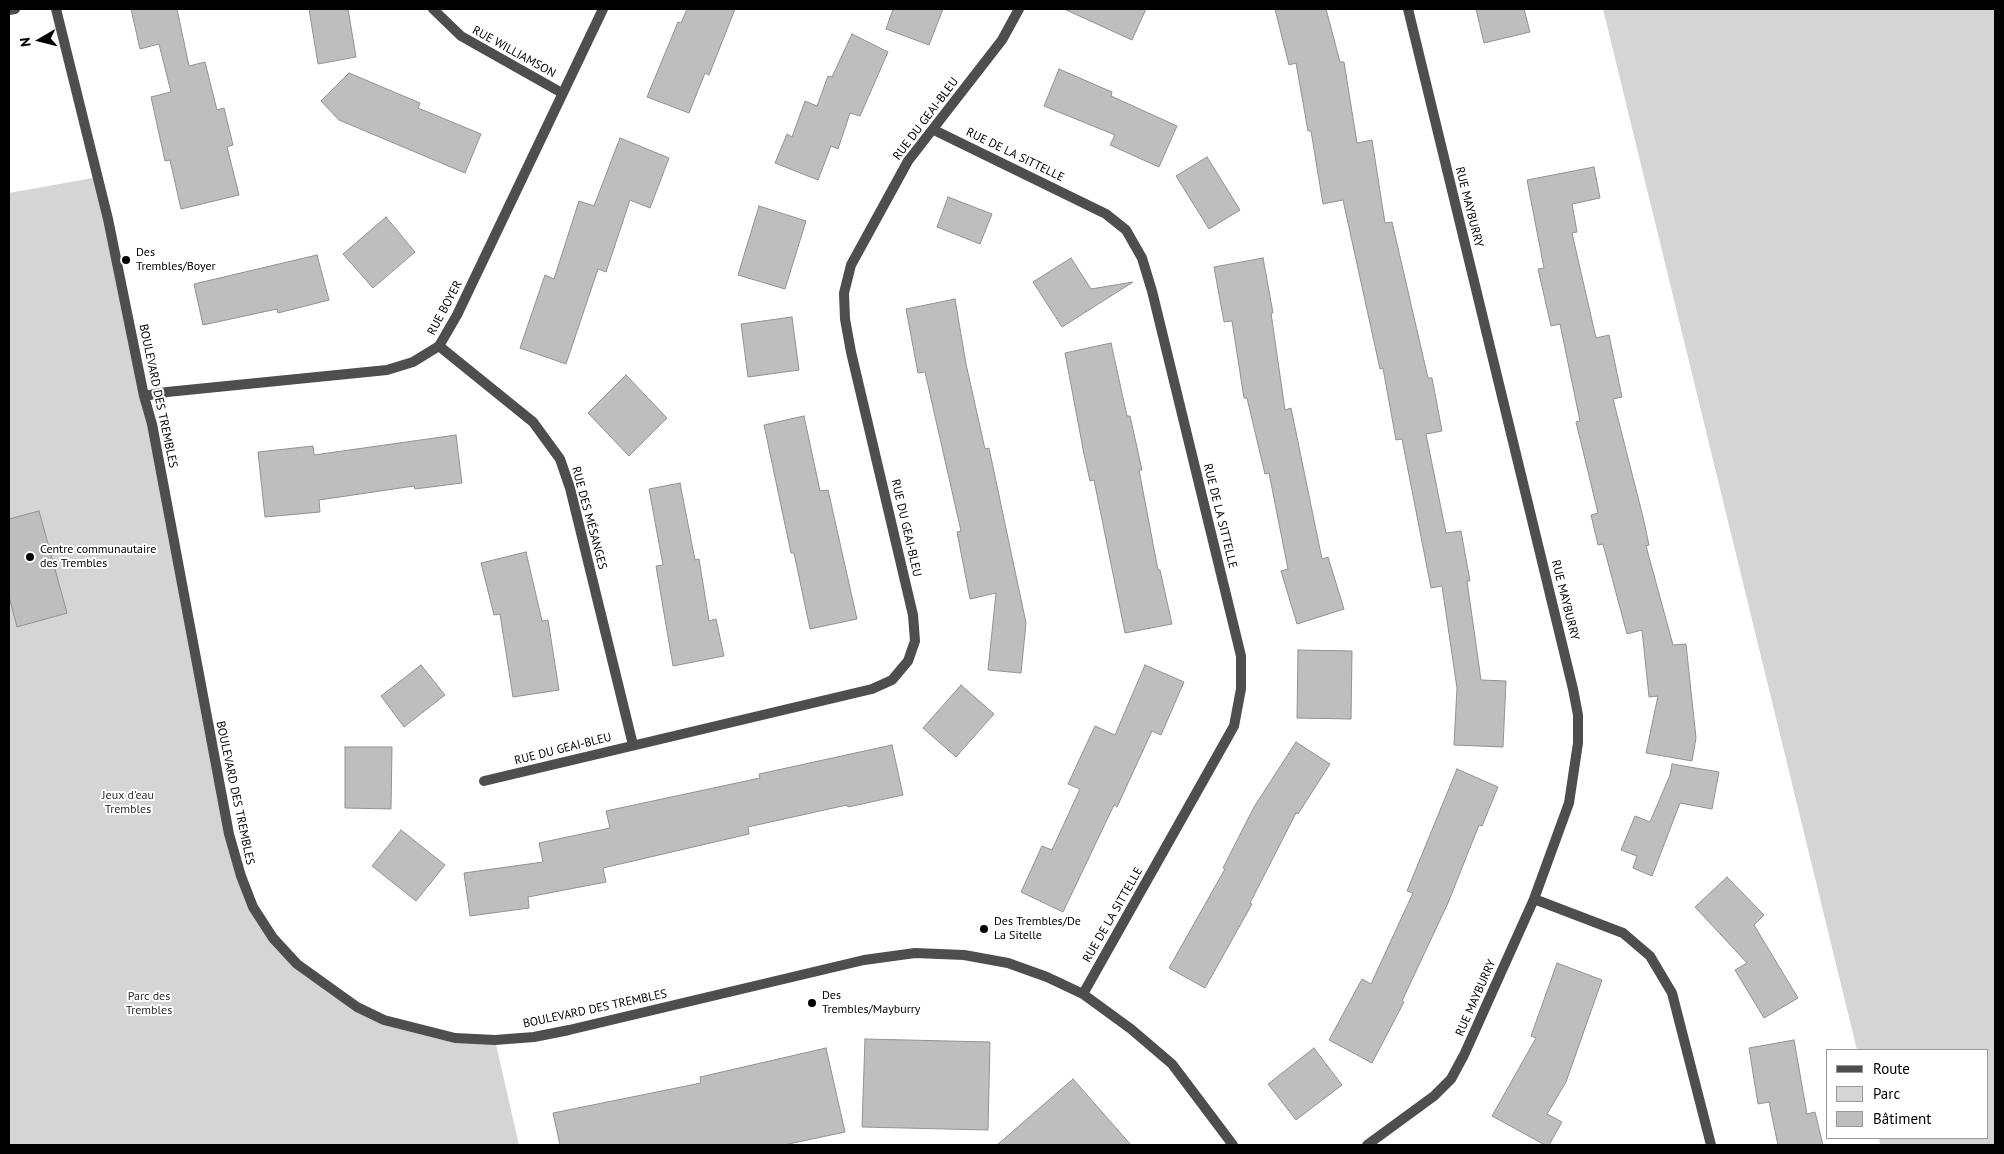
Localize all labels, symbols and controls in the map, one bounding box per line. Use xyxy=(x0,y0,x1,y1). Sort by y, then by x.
north arrow xyxy=(15,15,65,65)
street label: RUE WILLIAMSON xyxy=(470,23,558,81)
text: N xyxy=(16,36,35,48)
street label: RUE DU GEAI-BLEU xyxy=(890,75,962,163)
street label: RUE DE LA SITTELLE xyxy=(964,125,1066,185)
street label: RUE MAYBURRY xyxy=(1452,165,1486,249)
place label: Des Trembles/Boyer xyxy=(136,246,216,274)
marker: Des Trembles/Boyer xyxy=(120,254,132,266)
street label: RUE BOYER xyxy=(425,278,465,338)
street label: BOULEVARD DES TREMBLES xyxy=(136,323,180,469)
street label: RUE DE LA SITTELLE xyxy=(1200,462,1240,570)
street label: RUE DES MÉSANGES xyxy=(568,465,610,571)
street label: RUE DU GEAI-BLEU xyxy=(888,478,924,578)
place label: Centre communautaire des Trembles xyxy=(40,543,156,571)
marker: Centre communautaire des Trembles xyxy=(24,551,36,563)
street label: RUE MAYBURRY xyxy=(1548,558,1582,642)
street label: BOULEVARD DES TREMBLES xyxy=(213,720,257,866)
street label: RUE DU GEAI-BLEU xyxy=(513,730,613,768)
park label: Jeux d'eau Trembles xyxy=(102,789,154,817)
street label: RUE DE LA SITTELLE xyxy=(1080,865,1146,965)
place label: Des Trembles/De La Sitelle xyxy=(994,915,1081,943)
marker: Des Trembles/De La Sitelle xyxy=(978,923,990,935)
street label: RUE MAYBURRY xyxy=(1453,958,1499,1038)
street label: BOULEVARD DES TREMBLES xyxy=(522,987,668,1031)
place label: Des Trembles/Mayburry xyxy=(822,989,920,1017)
park label: Parc des Trembles xyxy=(126,990,172,1018)
marker: Des Trembles/Mayburry xyxy=(806,997,818,1009)
legend xyxy=(1826,1049,1989,1139)
text: Route xyxy=(1873,1059,1910,1078)
text: Parc xyxy=(1873,1084,1900,1103)
text: Bâtiment xyxy=(1873,1109,1931,1128)

